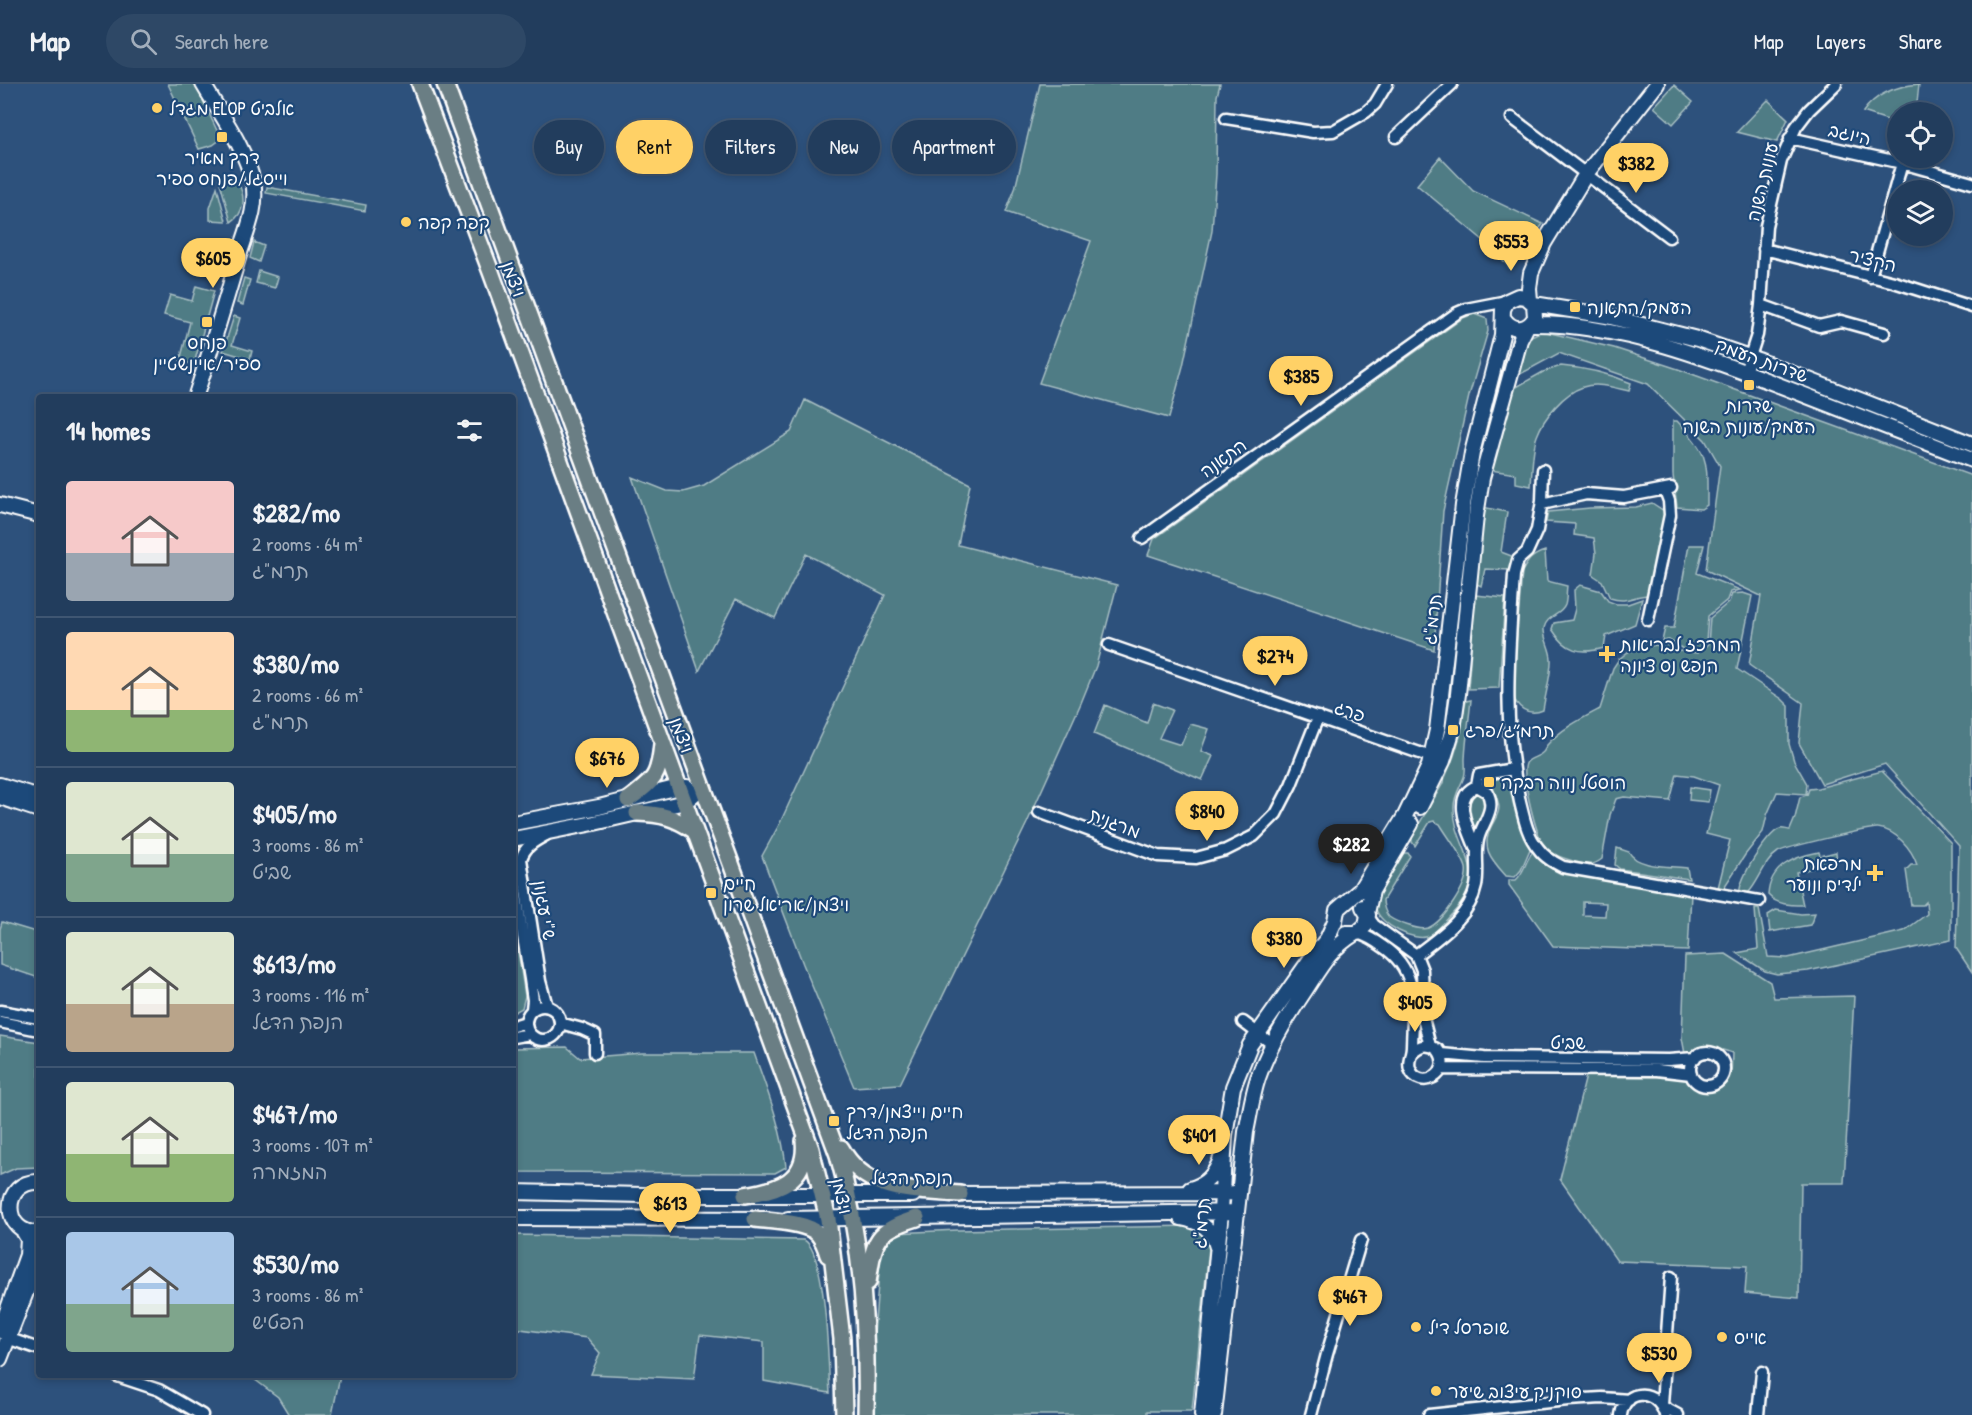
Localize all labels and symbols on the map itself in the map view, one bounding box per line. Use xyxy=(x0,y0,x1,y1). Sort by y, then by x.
place label: מגדל ELOP אלביט xyxy=(169,96,295,121)
marker: מגדל ELOP אלביט xyxy=(150,101,164,115)
street label: היוגב xyxy=(1826,117,1874,151)
marker: דרך מאיר וייסגל/פנחס ספיר xyxy=(215,130,229,144)
street label: עונות השנה xyxy=(1740,139,1784,224)
pin: $382 xyxy=(1600,143,1672,194)
place label: דרך מאיר וייסגל/פנחס ספיר xyxy=(156,145,288,191)
place label: קפה קפה xyxy=(418,210,490,235)
marker: קפה קפה xyxy=(399,215,413,229)
pin: $553 xyxy=(1475,221,1547,272)
pin: $605 xyxy=(177,238,249,289)
street label: הקציר xyxy=(1847,242,1899,278)
street label: ויצמן xyxy=(496,257,532,301)
place label: העמק/התאנה xyxy=(1587,295,1692,320)
marker: העמק/התאנה xyxy=(1568,300,1582,314)
marker: פנחס ספיר/איינשטיין xyxy=(200,315,214,329)
place label: פנחס ספיר/איינשטיין xyxy=(153,330,261,376)
street label: שדרות העמק xyxy=(1712,332,1812,388)
pin: $385 xyxy=(1265,356,1337,407)
marker: שדרות העמק/עונות השנה xyxy=(1742,378,1756,392)
place label: שדרות העמק/עונות השנה xyxy=(1682,393,1816,439)
street label: התאנה xyxy=(1195,433,1251,483)
street label: תרמ"ג xyxy=(1416,592,1448,646)
place label: המרכז לבריאות הנפש נס ציונה xyxy=(1619,632,1741,678)
pin: $274 xyxy=(1239,636,1311,687)
marker: המרכז לבריאות הנפש נס ציונה xyxy=(1598,645,1616,663)
street label: פרג xyxy=(1331,694,1369,728)
street label: ויצמן xyxy=(664,713,700,757)
place label: תרמ״ג/פרג xyxy=(1465,718,1555,743)
marker: תרמ״ג/פרג xyxy=(1446,723,1460,737)
pin: $676 xyxy=(571,738,643,789)
place label: הוסטל נווה רבקה xyxy=(1501,770,1626,795)
marker: הוסטל נווה רבקה xyxy=(1482,775,1496,789)
pin: $840 xyxy=(1171,791,1243,842)
street label: מרגנית xyxy=(1086,802,1144,844)
pin: $282 xyxy=(1315,824,1387,875)
place label: מרפאת ילדים ונוער xyxy=(1786,851,1862,897)
marker: מרפאת ילדים ונוער xyxy=(1866,864,1884,882)
place label: חיים ויצמן/אריאל שרון xyxy=(723,871,849,917)
street label: ש"י עגנון xyxy=(527,878,563,942)
marker: חיים ויצמן/אריאל שרון xyxy=(704,886,718,900)
pin: $380 xyxy=(1248,918,1320,969)
pin: $405 xyxy=(1379,982,1451,1033)
street label: שביט xyxy=(1550,1030,1586,1055)
place label: חיים וייצמן/דרך הנפת הדגל xyxy=(846,1099,963,1145)
marker: חיים וייצמן/דרך הנפת הדגל xyxy=(827,1114,841,1128)
pin: $401 xyxy=(1163,1115,1235,1166)
street label: הנפת הדגל xyxy=(871,1165,953,1190)
street label: ויצמן xyxy=(826,1175,858,1217)
pin: $613 xyxy=(634,1183,706,1234)
street label: תרמ"ג xyxy=(1186,1196,1216,1250)
pin: $467 xyxy=(1314,1276,1386,1327)
place label: שופרסל דיל xyxy=(1428,1315,1509,1340)
marker: שופרסל דיל xyxy=(1409,1320,1423,1334)
place label: אייס xyxy=(1734,1325,1767,1350)
marker: אייס xyxy=(1715,1330,1729,1344)
pin: $530 xyxy=(1623,1333,1695,1384)
place label: סוקניק עיצוב שיער xyxy=(1448,1379,1582,1404)
marker: סוקניק עיצוב שיער xyxy=(1429,1384,1443,1398)

